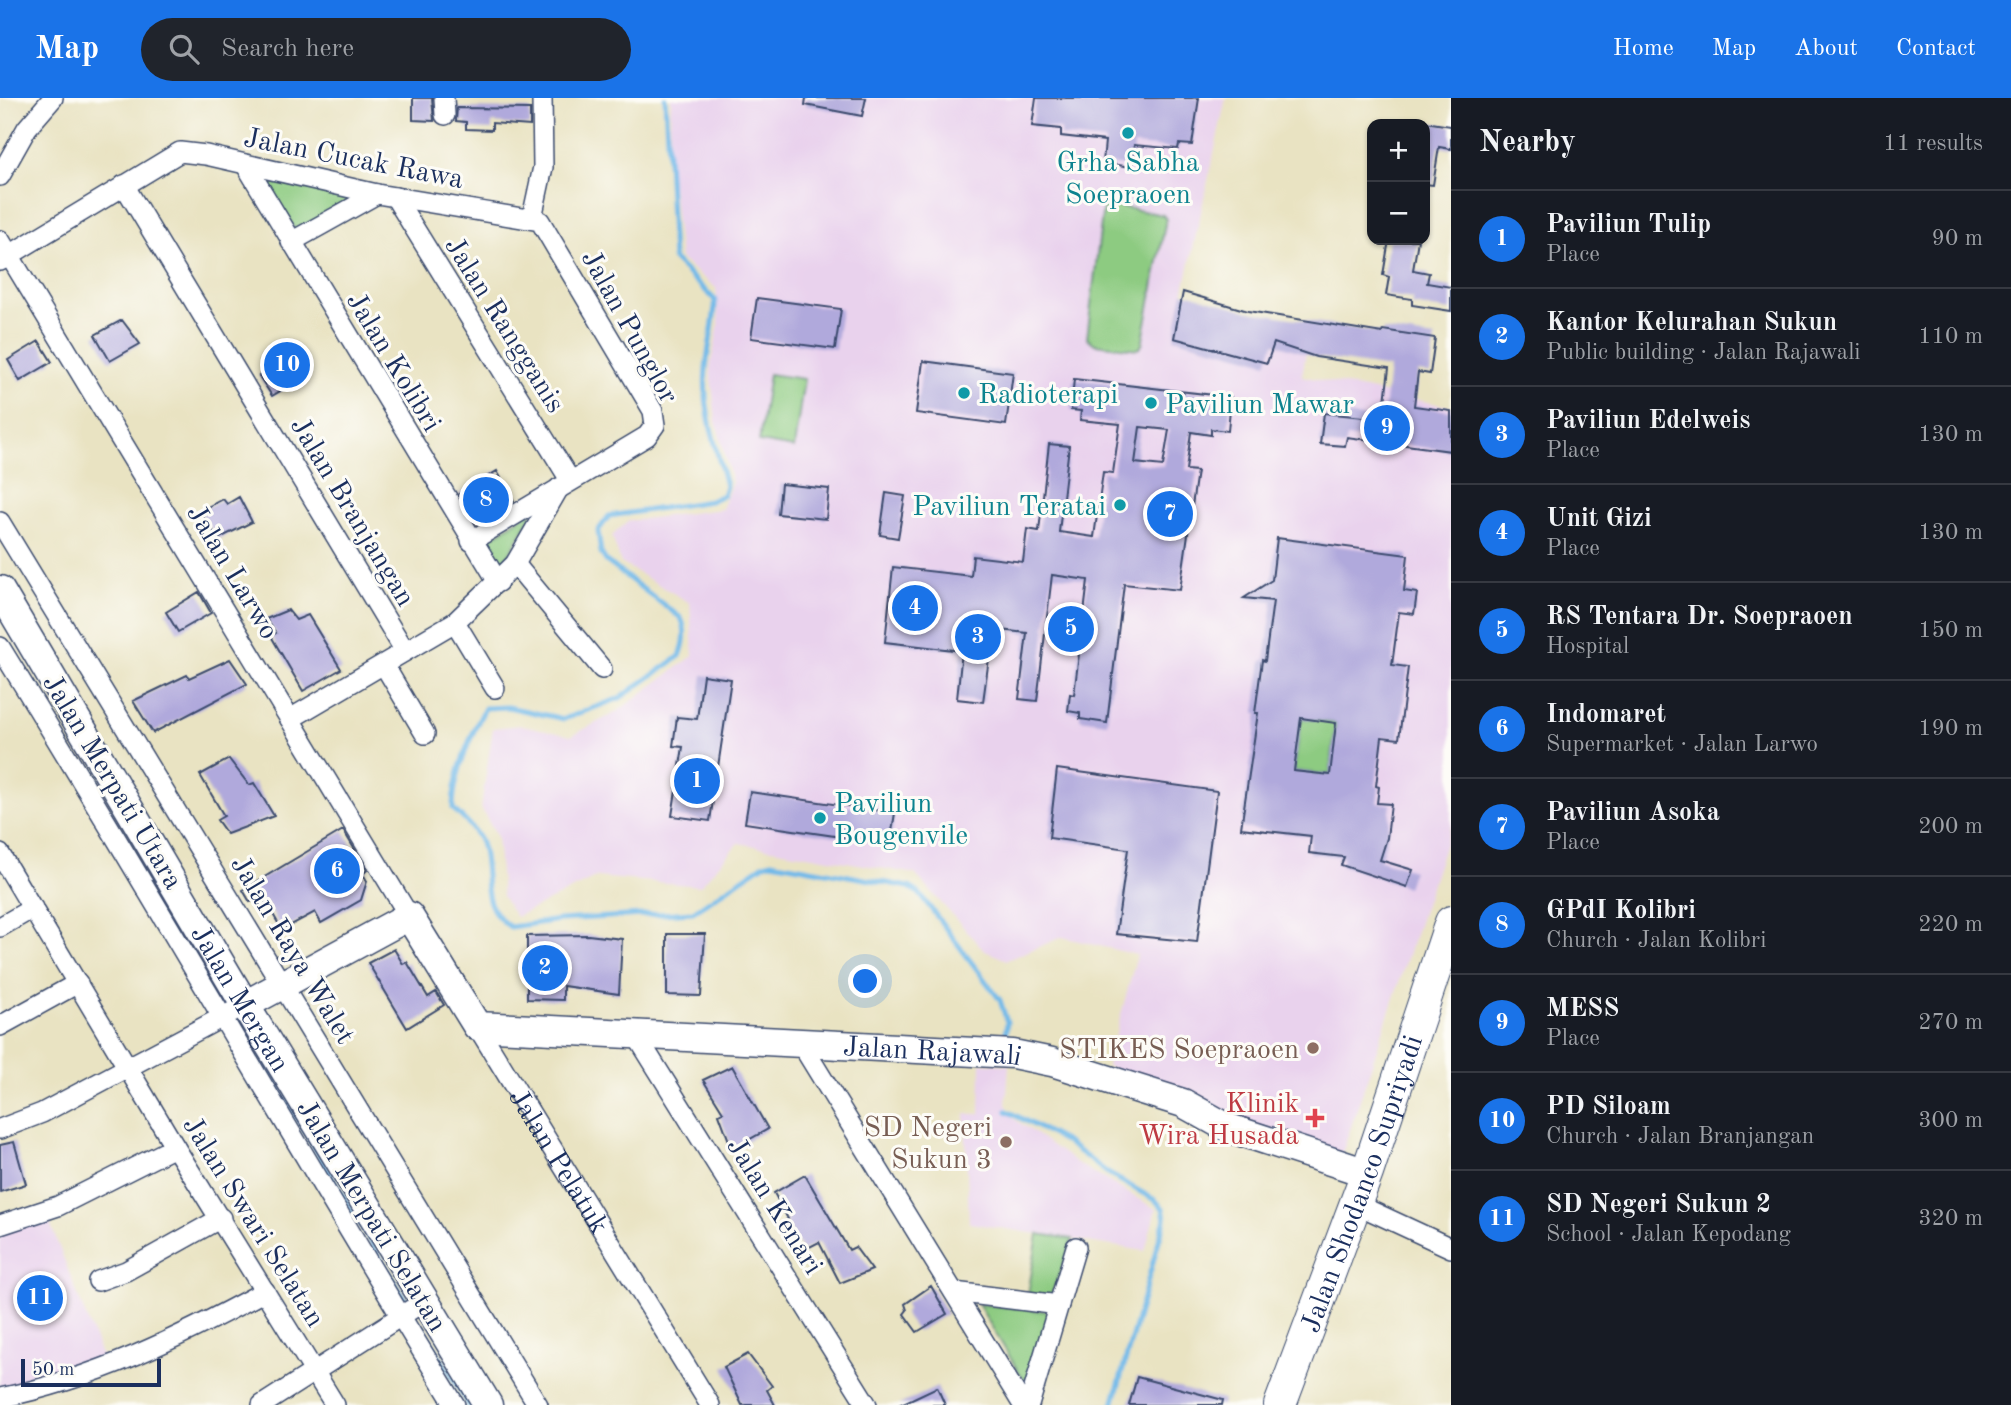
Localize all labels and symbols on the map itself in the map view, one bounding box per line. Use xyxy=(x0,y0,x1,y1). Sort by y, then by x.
street label: Jalan Cucak Rawa xyxy=(241,125,466,195)
marker: Grha Sabha Soepraoen xyxy=(1120,125,1136,141)
place label: Grha Sabha Soepraoen xyxy=(1056,150,1200,210)
street label: Jalan Rangganis xyxy=(438,233,569,418)
street label: Jalan Punglor xyxy=(575,246,682,409)
street label: Jalan Kolibri xyxy=(340,288,445,437)
pin: 10 xyxy=(264,339,310,391)
place label: Radioterapi xyxy=(978,382,1118,410)
marker: Radioterapi xyxy=(956,385,972,401)
place label: Paviliun Mawar xyxy=(1165,392,1354,420)
marker: Paviliun Mawar xyxy=(1143,395,1159,411)
pin: 9 xyxy=(1364,402,1410,454)
street label: Jalan Branjangan xyxy=(284,413,419,612)
pin: 8 xyxy=(463,474,509,526)
pin: 7 xyxy=(1147,488,1193,540)
place label: Paviliun Teratai xyxy=(912,494,1106,522)
marker: Paviliun Teratai xyxy=(1112,497,1128,513)
street label: Jalan Larwo xyxy=(180,500,282,645)
pin: 4 xyxy=(892,582,938,634)
pin: 5 xyxy=(1048,603,1094,655)
pin: 3 xyxy=(955,611,1001,663)
street label: Jalan Merpati Utara xyxy=(36,670,187,895)
pin: 1 xyxy=(674,755,720,807)
place label: Paviliun Bougenvile xyxy=(834,791,968,851)
marker: Paviliun Bougenvile xyxy=(812,810,828,826)
pin: 6 xyxy=(314,845,360,897)
street label: Jalan Raya Walet xyxy=(224,852,359,1050)
street label: Jalan Mergan xyxy=(184,921,293,1078)
pin: 2 xyxy=(522,942,568,994)
your location xyxy=(848,964,882,998)
street label: Jalan Shodanco Supriyadi xyxy=(1298,1032,1429,1337)
street label: Jalan Rajawali xyxy=(842,1034,1024,1072)
place label: STIKES Soepraoen xyxy=(1059,1037,1299,1065)
marker: STIKES Soepraoen xyxy=(1305,1040,1321,1056)
street label: Jalan Pelatuk xyxy=(502,1085,612,1240)
place label: Klinik Wira Husada xyxy=(1138,1091,1299,1151)
street label: Jalan Merpati Selatan xyxy=(290,1096,451,1337)
marker: Klinik Wira Husada xyxy=(1305,1108,1325,1128)
street label: Jalan Swari Selatan xyxy=(176,1112,329,1333)
place label: SD Negeri Sukun 3 xyxy=(863,1115,992,1175)
street label: Jalan Kenari xyxy=(720,1133,826,1280)
marker: SD Negeri Sukun 3 xyxy=(998,1134,1014,1150)
pin: 11 xyxy=(17,1272,63,1324)
scale bar xyxy=(21,1356,161,1388)

